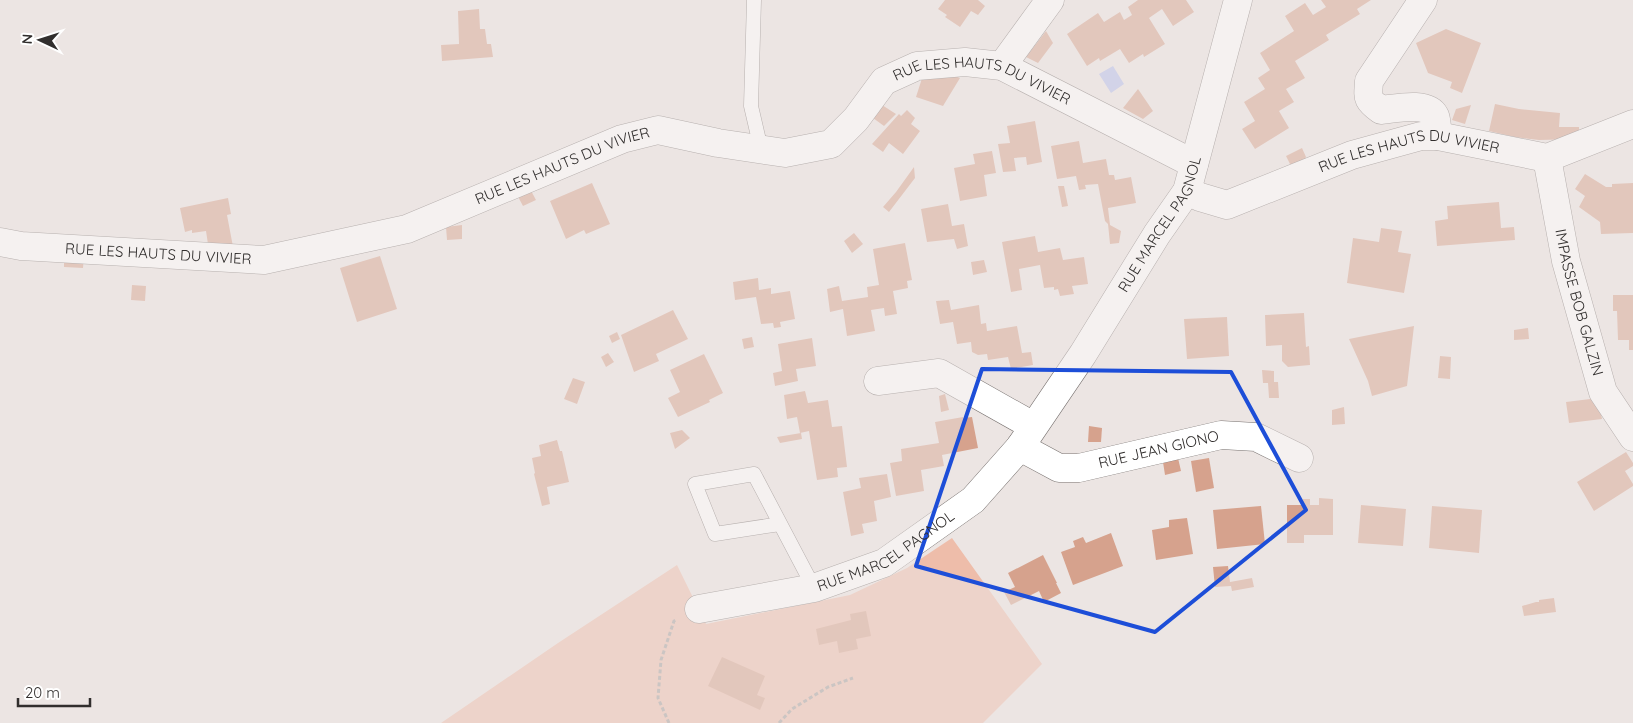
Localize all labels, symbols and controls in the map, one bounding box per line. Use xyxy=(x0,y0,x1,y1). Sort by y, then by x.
north arrow xyxy=(15,15,65,65)
text: N xyxy=(18,33,36,45)
street label: RUE LES HAUTS DU VIVIER xyxy=(890,52,1074,109)
street label: RUE LES HAUTS DU VIVIER xyxy=(472,122,652,209)
street label: RUE LES HAUTS DU VIVIER xyxy=(1315,125,1501,177)
street label: RUE MARCEL PAGNOL xyxy=(1113,154,1205,296)
street label: IMPASSE BOB GALZIN xyxy=(1551,227,1608,378)
street label: RUE LES HAUTS DU VIVIER xyxy=(65,239,252,268)
street label: RUE JEAN GIONO xyxy=(1096,426,1221,472)
street label: RUE MARCEL PAGNOL xyxy=(814,506,958,595)
scale bar xyxy=(18,676,90,708)
text: 20 m xyxy=(25,683,60,702)

